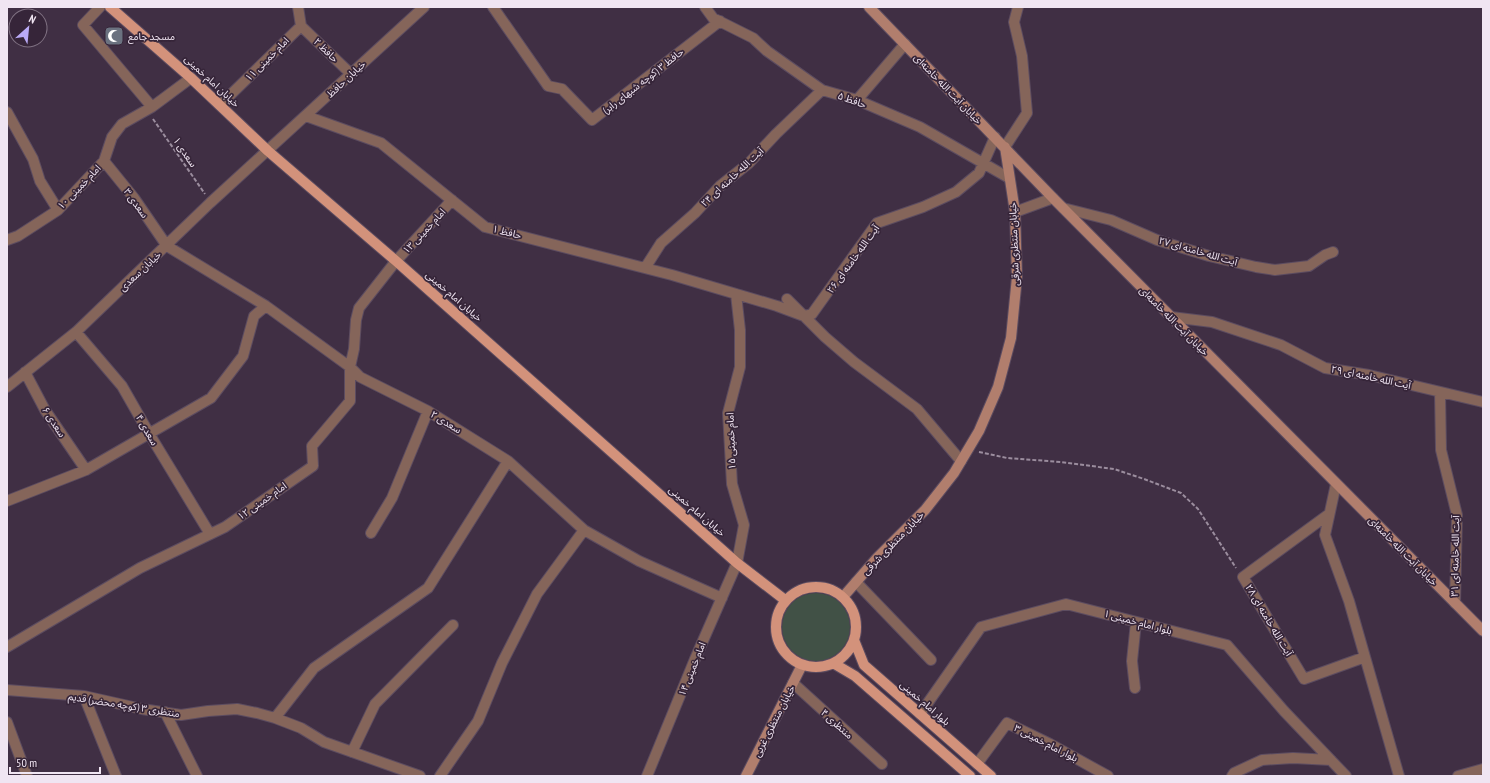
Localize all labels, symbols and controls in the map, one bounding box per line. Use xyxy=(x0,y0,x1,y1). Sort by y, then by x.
north arrow xyxy=(8,8,48,48)
text: N xyxy=(27,12,38,27)
mosque icon: مسجد جامع xyxy=(103,25,125,47)
place label: مسجد جامع xyxy=(128,30,175,44)
street label: امام خمینی ۱۱ xyxy=(242,34,293,85)
street label: حافظ ۲ xyxy=(311,35,341,65)
street label: حافظ ۳ (کوچه شبهای رابر) xyxy=(600,45,686,117)
street label: خیابان آیت الله خامنه‌ای xyxy=(911,51,985,127)
street label: خیابان امام خمینی xyxy=(180,52,242,111)
street label: خیابان حافظ xyxy=(324,58,368,100)
street label: حافظ ۵ xyxy=(836,89,868,111)
street label: سعدی ۱ xyxy=(170,134,200,170)
street label: آیت الله خامنه ای ۲۴ xyxy=(698,144,767,210)
street label: امام خمینی ۱۰ xyxy=(54,162,105,214)
street label: سعدی ۳ xyxy=(121,185,151,221)
street label: خیابان منتظری شرقی xyxy=(1006,202,1022,286)
street label: امام خمینی ۱۳ xyxy=(400,206,450,258)
street label: آیت الله خامنه ای ۲۶ xyxy=(824,221,883,296)
street label: حافظ ۱ xyxy=(491,222,523,242)
street label: آیت الله خامنه ای ۲۷ xyxy=(1157,234,1240,269)
street label: خیابان سعدی xyxy=(116,248,164,294)
street label: خیابان امام خمینی xyxy=(422,268,485,326)
street label: خیابان آیت الله خامنه‌ای xyxy=(1137,284,1211,358)
street label: آیت الله خامنه ای ۲۹ xyxy=(1330,362,1413,392)
street label: سعدی ۶ xyxy=(39,404,69,440)
street label: سعدی ۲ xyxy=(428,408,464,436)
street label: سعدی ۴ xyxy=(133,412,161,448)
street label: امام خمینی ۱۵ xyxy=(724,412,740,470)
street label: امام خمینی ۱۲ xyxy=(235,479,290,524)
street label: خیابان امام خمینی xyxy=(665,483,728,541)
street label: خیابان منتظری شرقی xyxy=(859,508,927,578)
street label: خیابان آیت الله خامنه‌ای xyxy=(1366,514,1440,588)
street label: آیت الله خامنه ای ۳۱ xyxy=(1448,514,1462,597)
street label: آیت الله خامنه ای ۲۸ xyxy=(1242,582,1296,659)
street label: بلوار امام خمینی ۱ xyxy=(1102,607,1174,639)
street label: امام خمینی ۱۴ xyxy=(675,640,711,699)
street label: بلوار امام خمینی xyxy=(896,678,953,730)
street label: خیابان منتظری غربی xyxy=(750,683,798,759)
street label: منتظری ۳ (کوچه محضر) قدیم xyxy=(67,690,181,721)
street label: منتظری ۴ xyxy=(818,706,856,742)
street label: بلوار امام خمینی ۳ xyxy=(1011,721,1080,767)
scale bar xyxy=(10,749,100,775)
text: 50 m xyxy=(16,755,37,770)

